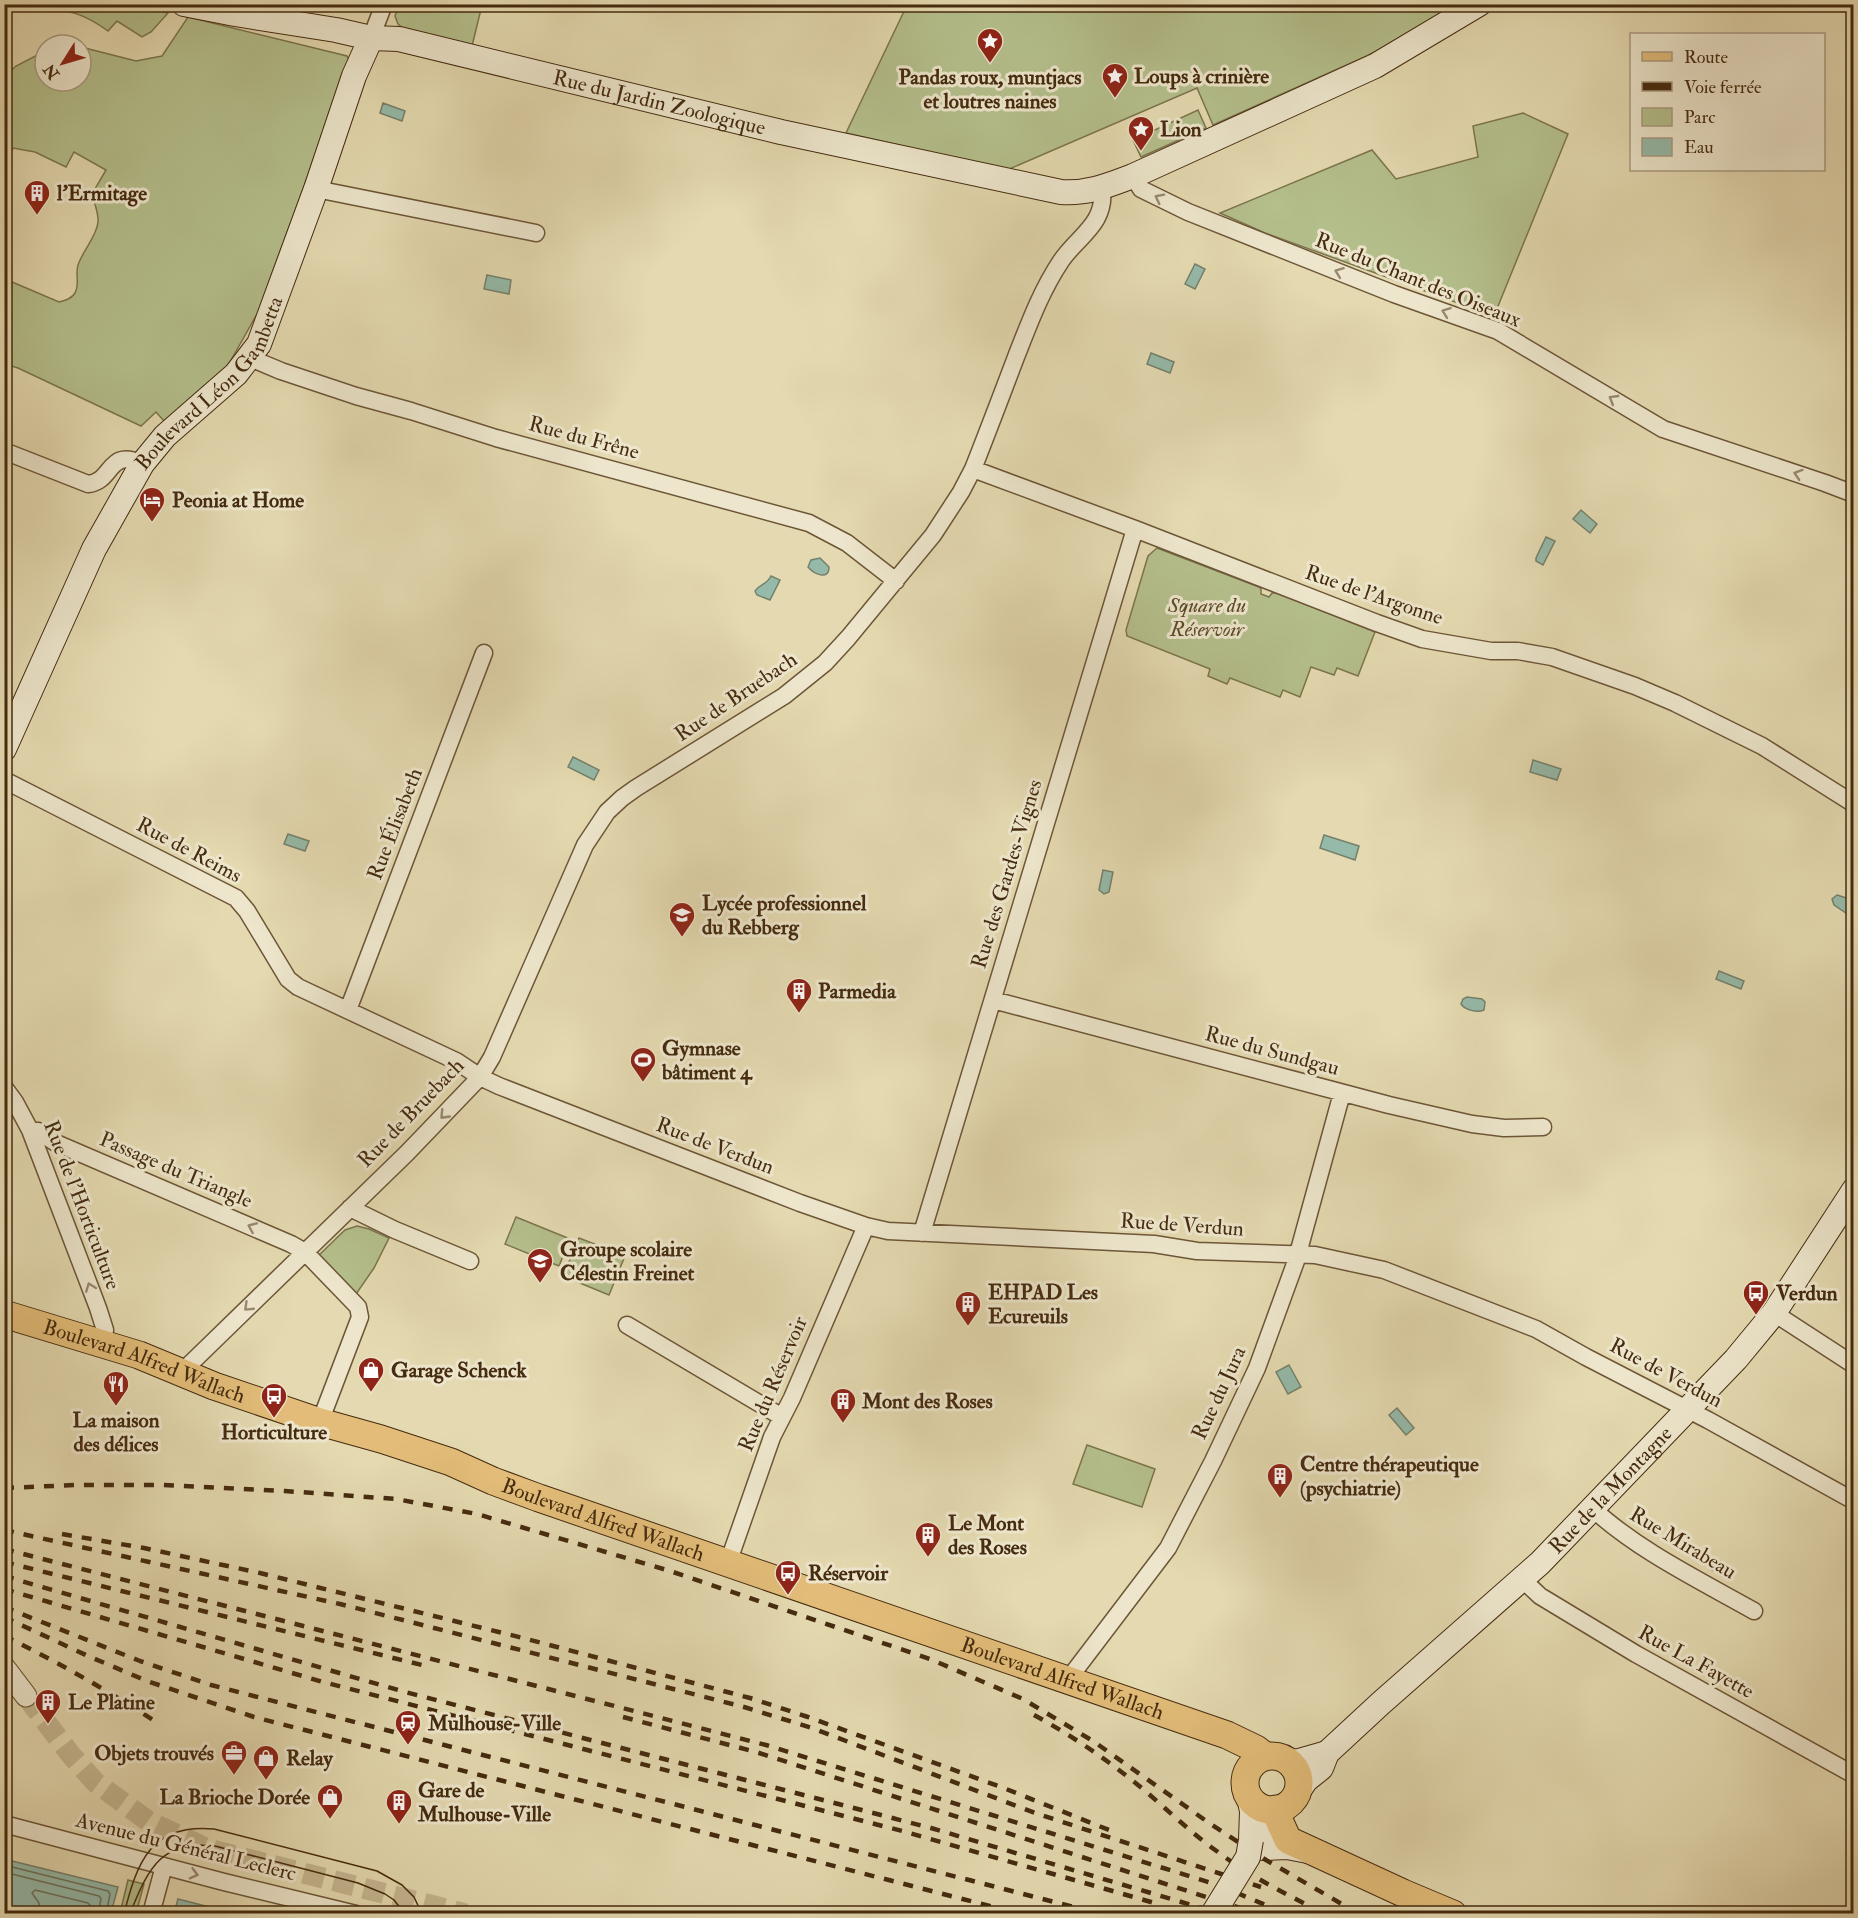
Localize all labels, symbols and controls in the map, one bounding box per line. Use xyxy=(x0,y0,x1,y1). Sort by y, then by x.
place icon: Pandas roux, muntjacs et loutres naines xyxy=(975,26,1005,64)
north arrow xyxy=(33,33,93,93)
legend xyxy=(1630,33,1825,171)
text: Route xyxy=(1684,46,1728,69)
text: N xyxy=(39,59,65,84)
place icon: Loups à crinière xyxy=(1100,61,1130,99)
street label: Rue du Jardin Zoologique xyxy=(550,63,768,141)
place label: Loups à crinière xyxy=(1134,63,1269,90)
place label: Pandas roux, muntjacs et loutres naines xyxy=(899,64,1081,115)
text: Voie ferrée xyxy=(1684,76,1762,99)
text: Parc xyxy=(1684,106,1715,129)
place icon: Lion xyxy=(1126,114,1156,152)
place label: Lion xyxy=(1160,116,1202,143)
text: Eau xyxy=(1684,136,1714,159)
building icon: l'Ermitage xyxy=(22,178,52,216)
place label: l'Ermitage xyxy=(56,180,147,207)
one-way arrow xyxy=(1155,194,1166,205)
street label: Rue du Chant des Oiseaux xyxy=(1311,226,1526,334)
one-way arrow xyxy=(1335,267,1345,280)
street label: Boulevard Léon Gambetta xyxy=(129,292,289,476)
one-way arrow xyxy=(1441,307,1452,320)
one-way arrow xyxy=(1609,395,1619,407)
street label: Rue du Frêne xyxy=(526,410,642,466)
one-way arrow xyxy=(1793,469,1804,481)
hotel icon: Peonia at Home xyxy=(137,485,167,523)
place label: Peonia at Home xyxy=(172,487,304,514)
street label: Rue de l'Argonne xyxy=(1301,559,1447,631)
park label: Square du Réservoir xyxy=(1167,592,1246,643)
street label: Rue de Bruebach xyxy=(670,646,802,748)
street label: Rue Élisabeth xyxy=(361,764,429,884)
street label: Rue des Gardes-Vignes xyxy=(965,776,1049,972)
street label: Rue de Reims xyxy=(132,811,246,889)
place label: Lycée professionnel du Rebberg xyxy=(702,890,867,941)
school or university icon: Lycée professionnel du Rebberg xyxy=(667,900,697,938)
building icon: Parmedia xyxy=(784,976,814,1014)
place label: Parmedia xyxy=(818,978,897,1005)
street label: Rue du Sundgau xyxy=(1202,1020,1342,1082)
place label: Gymnase bâtiment 4 xyxy=(661,1035,753,1086)
sports icon: Gymnase bâtiment 4 xyxy=(628,1045,658,1083)
street label: Rue de Bruebach xyxy=(352,1053,470,1173)
one-way arrow xyxy=(440,1108,451,1119)
street label: Rue de Verdun xyxy=(652,1111,778,1181)
street label: Rue de l'Horticulture xyxy=(37,1117,127,1294)
street label: Passage du Triangle xyxy=(96,1126,257,1214)
street label: Rue de Verdun xyxy=(1119,1207,1245,1243)
one-way arrow xyxy=(247,1223,258,1235)
place label: Groupe scolaire Célestin Freinet xyxy=(560,1236,694,1287)
school or university icon: Groupe scolaire Célestin Freinet xyxy=(525,1246,555,1284)
bus stop icon: Verdun xyxy=(1741,1278,1771,1316)
place label: EHPAD Les Ecureuils xyxy=(988,1279,1098,1330)
place label: Verdun xyxy=(1775,1280,1838,1307)
one-way arrow xyxy=(85,1283,97,1294)
building icon: EHPAD Les Ecureuils xyxy=(953,1289,983,1327)
one-way arrow xyxy=(244,1300,255,1311)
street label: Rue du Réservoir xyxy=(732,1312,814,1456)
street label: Boulevard Alfred Wallach xyxy=(40,1313,249,1409)
street label: Rue de Verdun xyxy=(1605,1332,1727,1414)
street label: Rue du Jura xyxy=(1186,1342,1252,1444)
shop icon: Garage Schenck xyxy=(356,1355,386,1393)
place label: Garage Schenck xyxy=(391,1357,527,1384)
restaurant icon: La maison des délices xyxy=(101,1369,131,1407)
bus stop icon: Horticulture xyxy=(259,1381,289,1419)
building icon: Mont des Roses xyxy=(828,1386,858,1424)
place label: Mont des Roses xyxy=(861,1388,993,1415)
place label: La maison des délices xyxy=(73,1407,160,1458)
place label: Horticulture xyxy=(221,1419,327,1446)
street label: Rue de la Montagne xyxy=(1543,1420,1678,1559)
place label: Centre thérapeutique (psychiatrie) xyxy=(1300,1451,1479,1502)
building icon: Centre thérapeutique (psychiatrie) xyxy=(1265,1461,1295,1499)
street label: Boulevard Alfred Wallach xyxy=(498,1472,708,1567)
street label: Rue Mirabeau xyxy=(1625,1501,1741,1585)
place label: Le Mont des Roses xyxy=(948,1510,1027,1561)
building icon: Le Mont des Roses xyxy=(913,1520,943,1558)
bus stop icon: Réservoir xyxy=(773,1558,803,1596)
place label: Réservoir xyxy=(808,1560,889,1587)
street label: Rue La Fayette xyxy=(1633,1619,1759,1705)
street label: Boulevard Alfred Wallach xyxy=(957,1631,1168,1726)
building icon: Le Platine xyxy=(33,1687,63,1725)
place label: Le Platine xyxy=(68,1689,155,1716)
station icon: Mulhouse-Ville xyxy=(393,1708,423,1746)
place label: Mulhouse-Ville xyxy=(427,1710,561,1737)
office icon: Objets trouvés xyxy=(219,1738,249,1776)
place label: Objets trouvés xyxy=(94,1740,214,1767)
shop icon: Relay xyxy=(251,1743,281,1781)
place label: Relay xyxy=(286,1745,333,1772)
place label: Gare de Mulhouse-Ville xyxy=(417,1777,551,1828)
shop icon: La Brioche Dorée xyxy=(315,1782,345,1820)
place label: La Brioche Dorée xyxy=(159,1784,310,1811)
building icon: Gare de Mulhouse-Ville xyxy=(384,1787,414,1825)
street label: Avenue du Général Leclerc xyxy=(72,1806,299,1888)
one-way arrow xyxy=(189,1866,199,1879)

